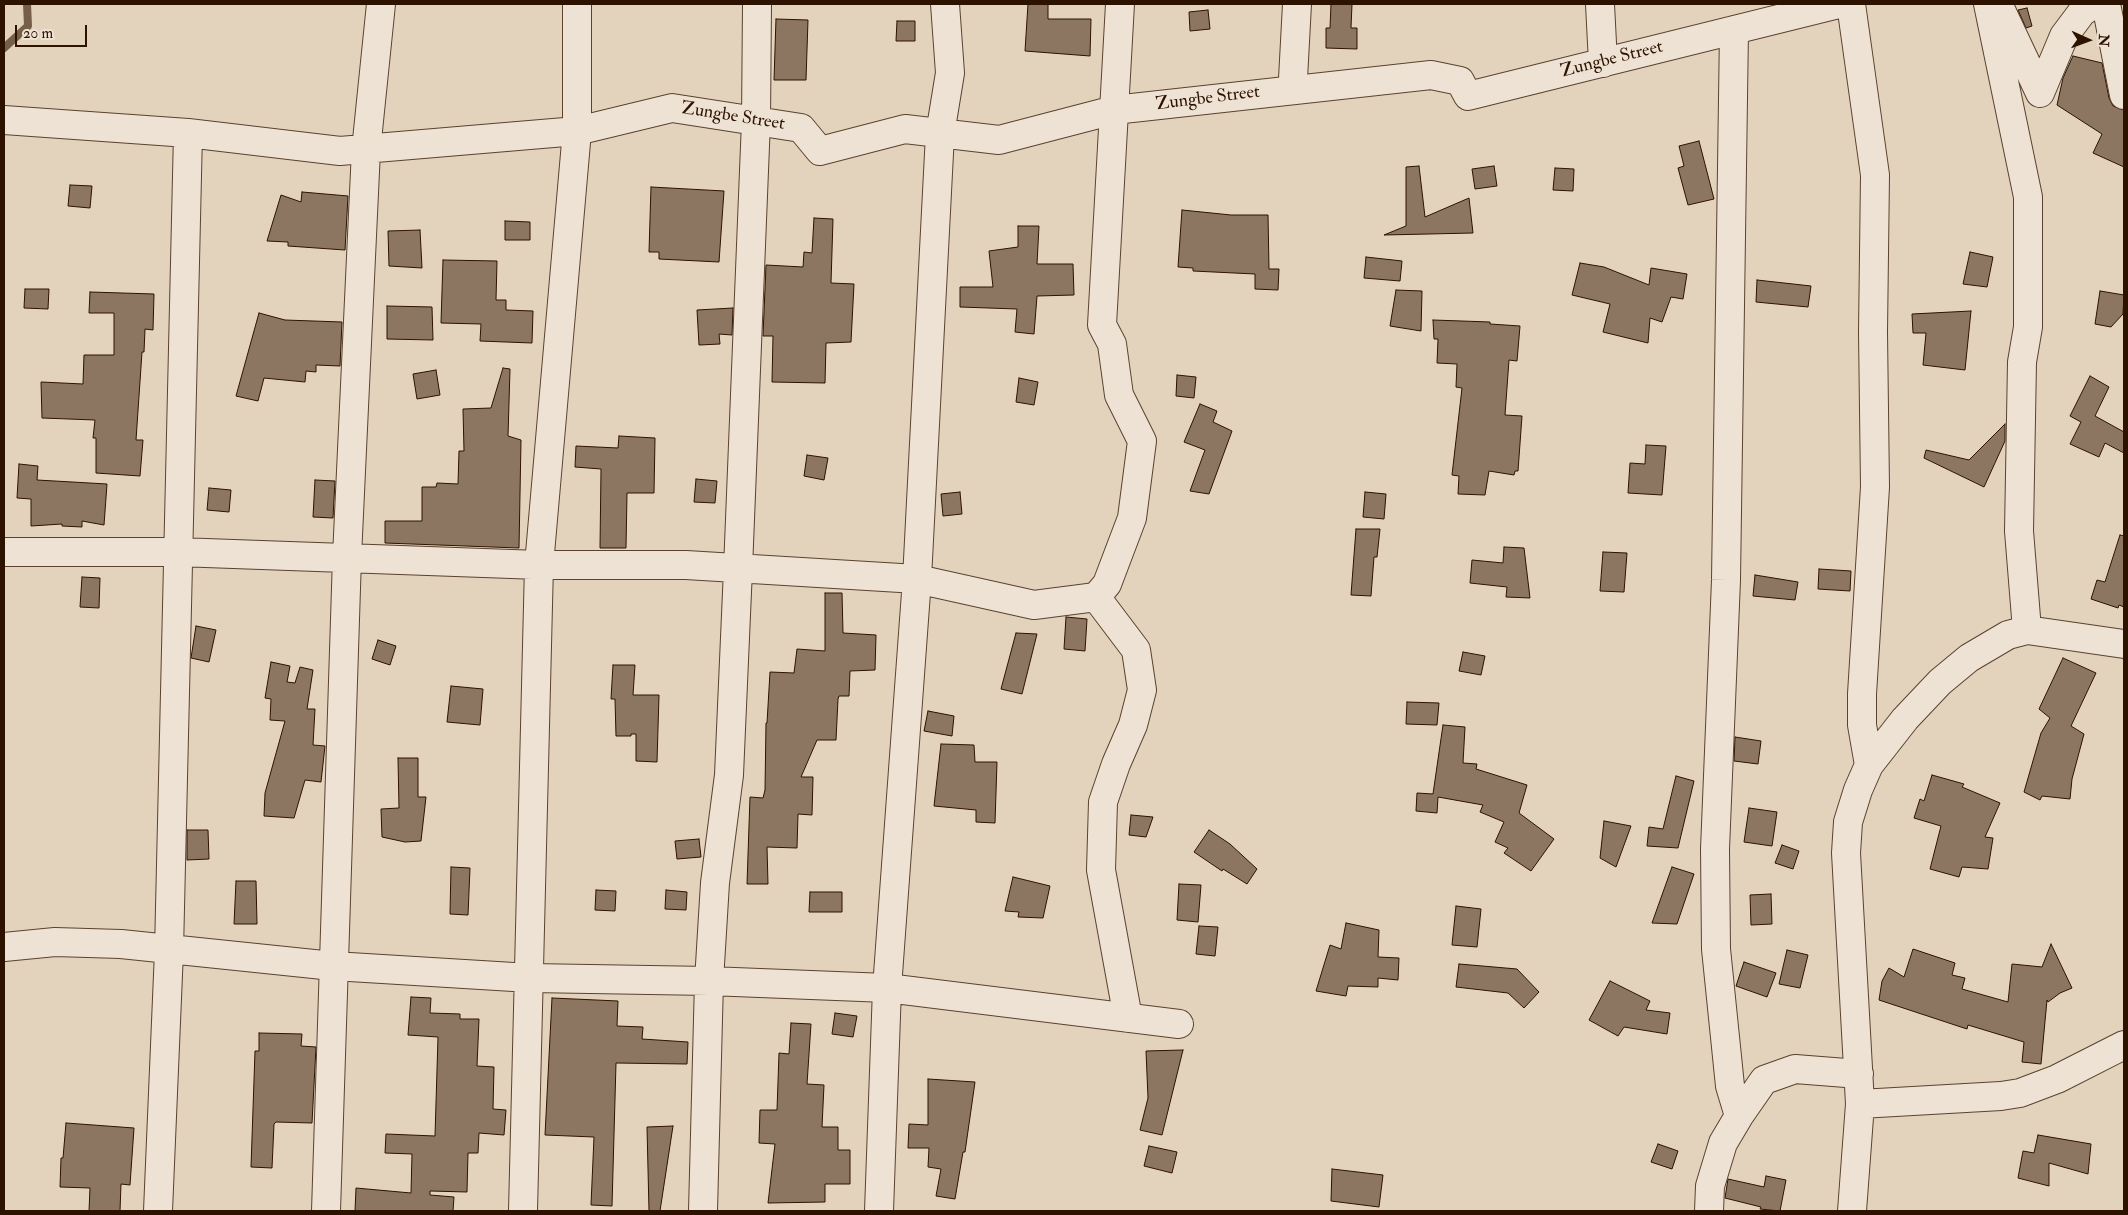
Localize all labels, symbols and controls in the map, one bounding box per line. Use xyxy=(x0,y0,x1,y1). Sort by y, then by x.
scale bar xyxy=(18,15,90,47)
north arrow xyxy=(2063,15,2113,65)
text: 20 m xyxy=(23,24,53,43)
text: N xyxy=(2095,34,2112,47)
street label: Zungbe Street xyxy=(1559,37,1665,83)
street label: Zungbe Street xyxy=(1155,82,1261,116)
street label: Zungbe Street xyxy=(680,98,786,136)

